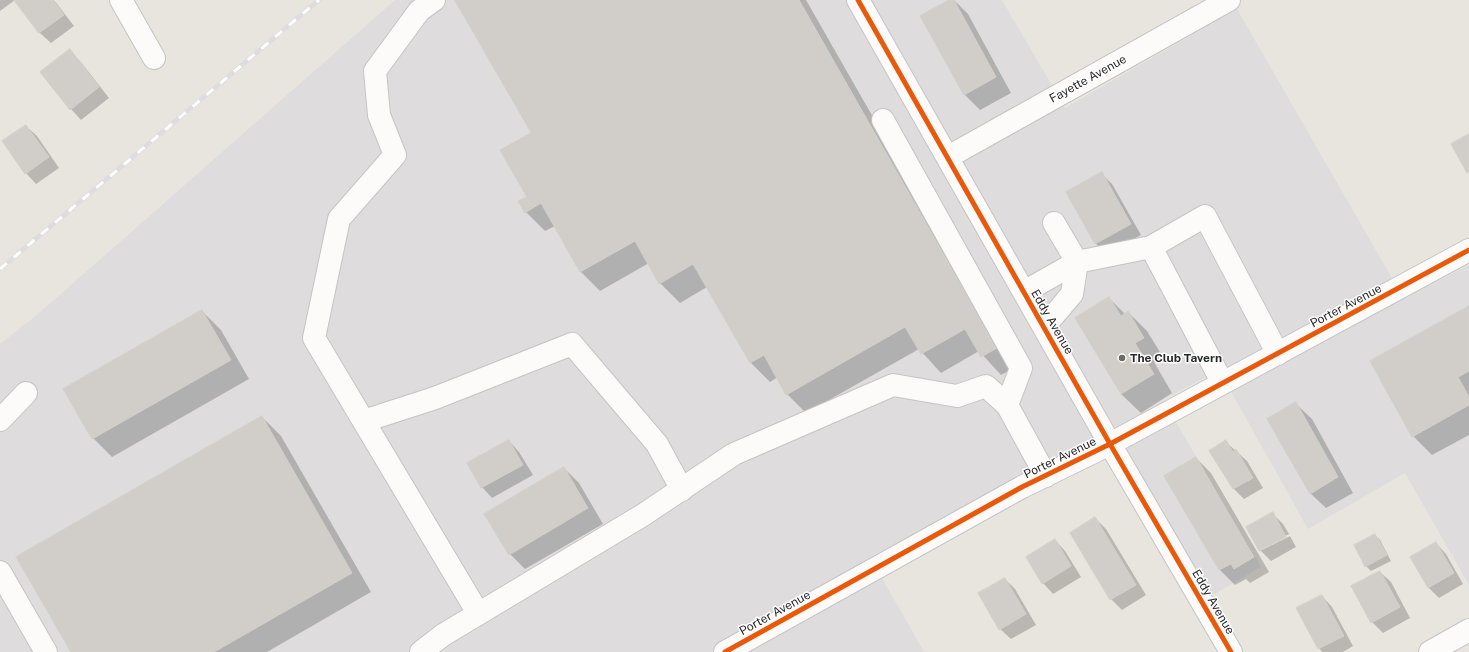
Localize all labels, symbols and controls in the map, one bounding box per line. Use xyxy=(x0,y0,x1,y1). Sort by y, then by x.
street label: Fayette Avenue xyxy=(1047,52,1129,106)
street label: Porter Avenue xyxy=(1308,281,1384,331)
street label: Eddy Avenue xyxy=(1028,287,1076,357)
place label: The Club Tavern xyxy=(1130,351,1222,365)
marker: The Club Tavern xyxy=(1117,353,1127,363)
street label: Porter Avenue xyxy=(1021,434,1099,482)
street label: Eddy Avenue xyxy=(1189,567,1237,637)
street label: Porter Avenue xyxy=(737,588,813,638)

